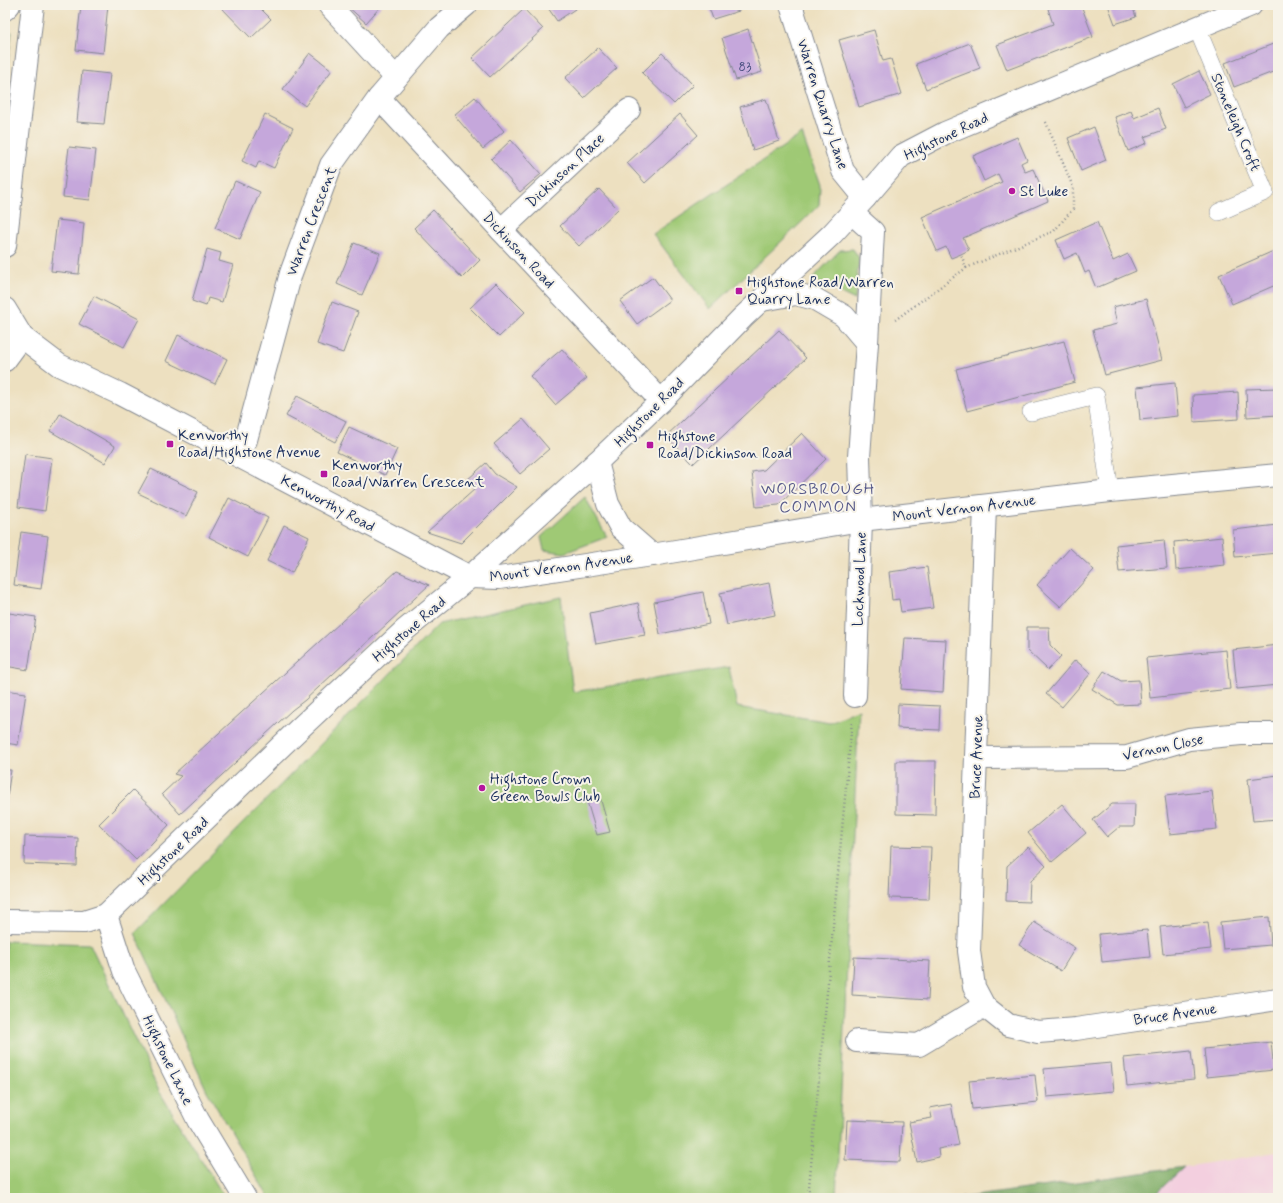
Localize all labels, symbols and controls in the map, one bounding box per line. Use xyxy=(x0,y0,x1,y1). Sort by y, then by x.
street label: Warren Quarry Lane xyxy=(792,37,853,172)
house number: 83 xyxy=(739,59,752,76)
street label: Stoneleigh Croft xyxy=(1205,70,1265,175)
street label: Highstone Road xyxy=(901,108,992,167)
street label: Dickinson Place xyxy=(522,129,609,212)
street label: Warren Crescent xyxy=(282,164,342,279)
place label: St Luke xyxy=(1020,182,1068,202)
marker: St Luke xyxy=(1007,186,1017,196)
street label: Dickinson Road xyxy=(478,208,559,293)
place label: Highstone Road/Warren Quarry Lane xyxy=(747,273,894,310)
marker: Highstone Road/Warren Quarry Lane xyxy=(734,286,744,296)
street label: Highstone Road xyxy=(610,373,690,453)
place label: Kenworthy Road/Highstone Avenue xyxy=(178,426,321,464)
place label: Highstone Road/Dickinson Road xyxy=(658,427,792,464)
marker: Kenworthy Road/Highstone Avenue xyxy=(165,439,175,449)
marker: Highstone Road/Dickinson Road xyxy=(645,440,655,450)
place label: Kenworthy Road/Warren Crescent xyxy=(332,456,485,493)
marker: Kenworthy Road/Warren Crescent xyxy=(319,469,329,479)
street label: Kenworthy Road xyxy=(277,471,378,537)
district label: WORSBROUGH COMMON xyxy=(761,479,875,518)
street label: Mount Vernon Avenue xyxy=(891,490,1037,528)
street label: Lockwood Lane xyxy=(848,531,872,627)
street label: Mount Vernon Avenue xyxy=(488,548,634,588)
street label: Highstone Road xyxy=(369,592,451,668)
street label: Bruce Avenue xyxy=(966,715,988,799)
street label: Vernon Close xyxy=(1121,730,1206,766)
place label: Highstone Crown Green Bowls Club xyxy=(490,770,600,807)
marker: Highstone Crown Green Bowls Club xyxy=(477,783,487,793)
street label: Highstone Road xyxy=(134,813,214,891)
street label: Bruce Avenue xyxy=(1132,999,1218,1031)
street label: Highstone Lane xyxy=(136,1012,197,1109)

